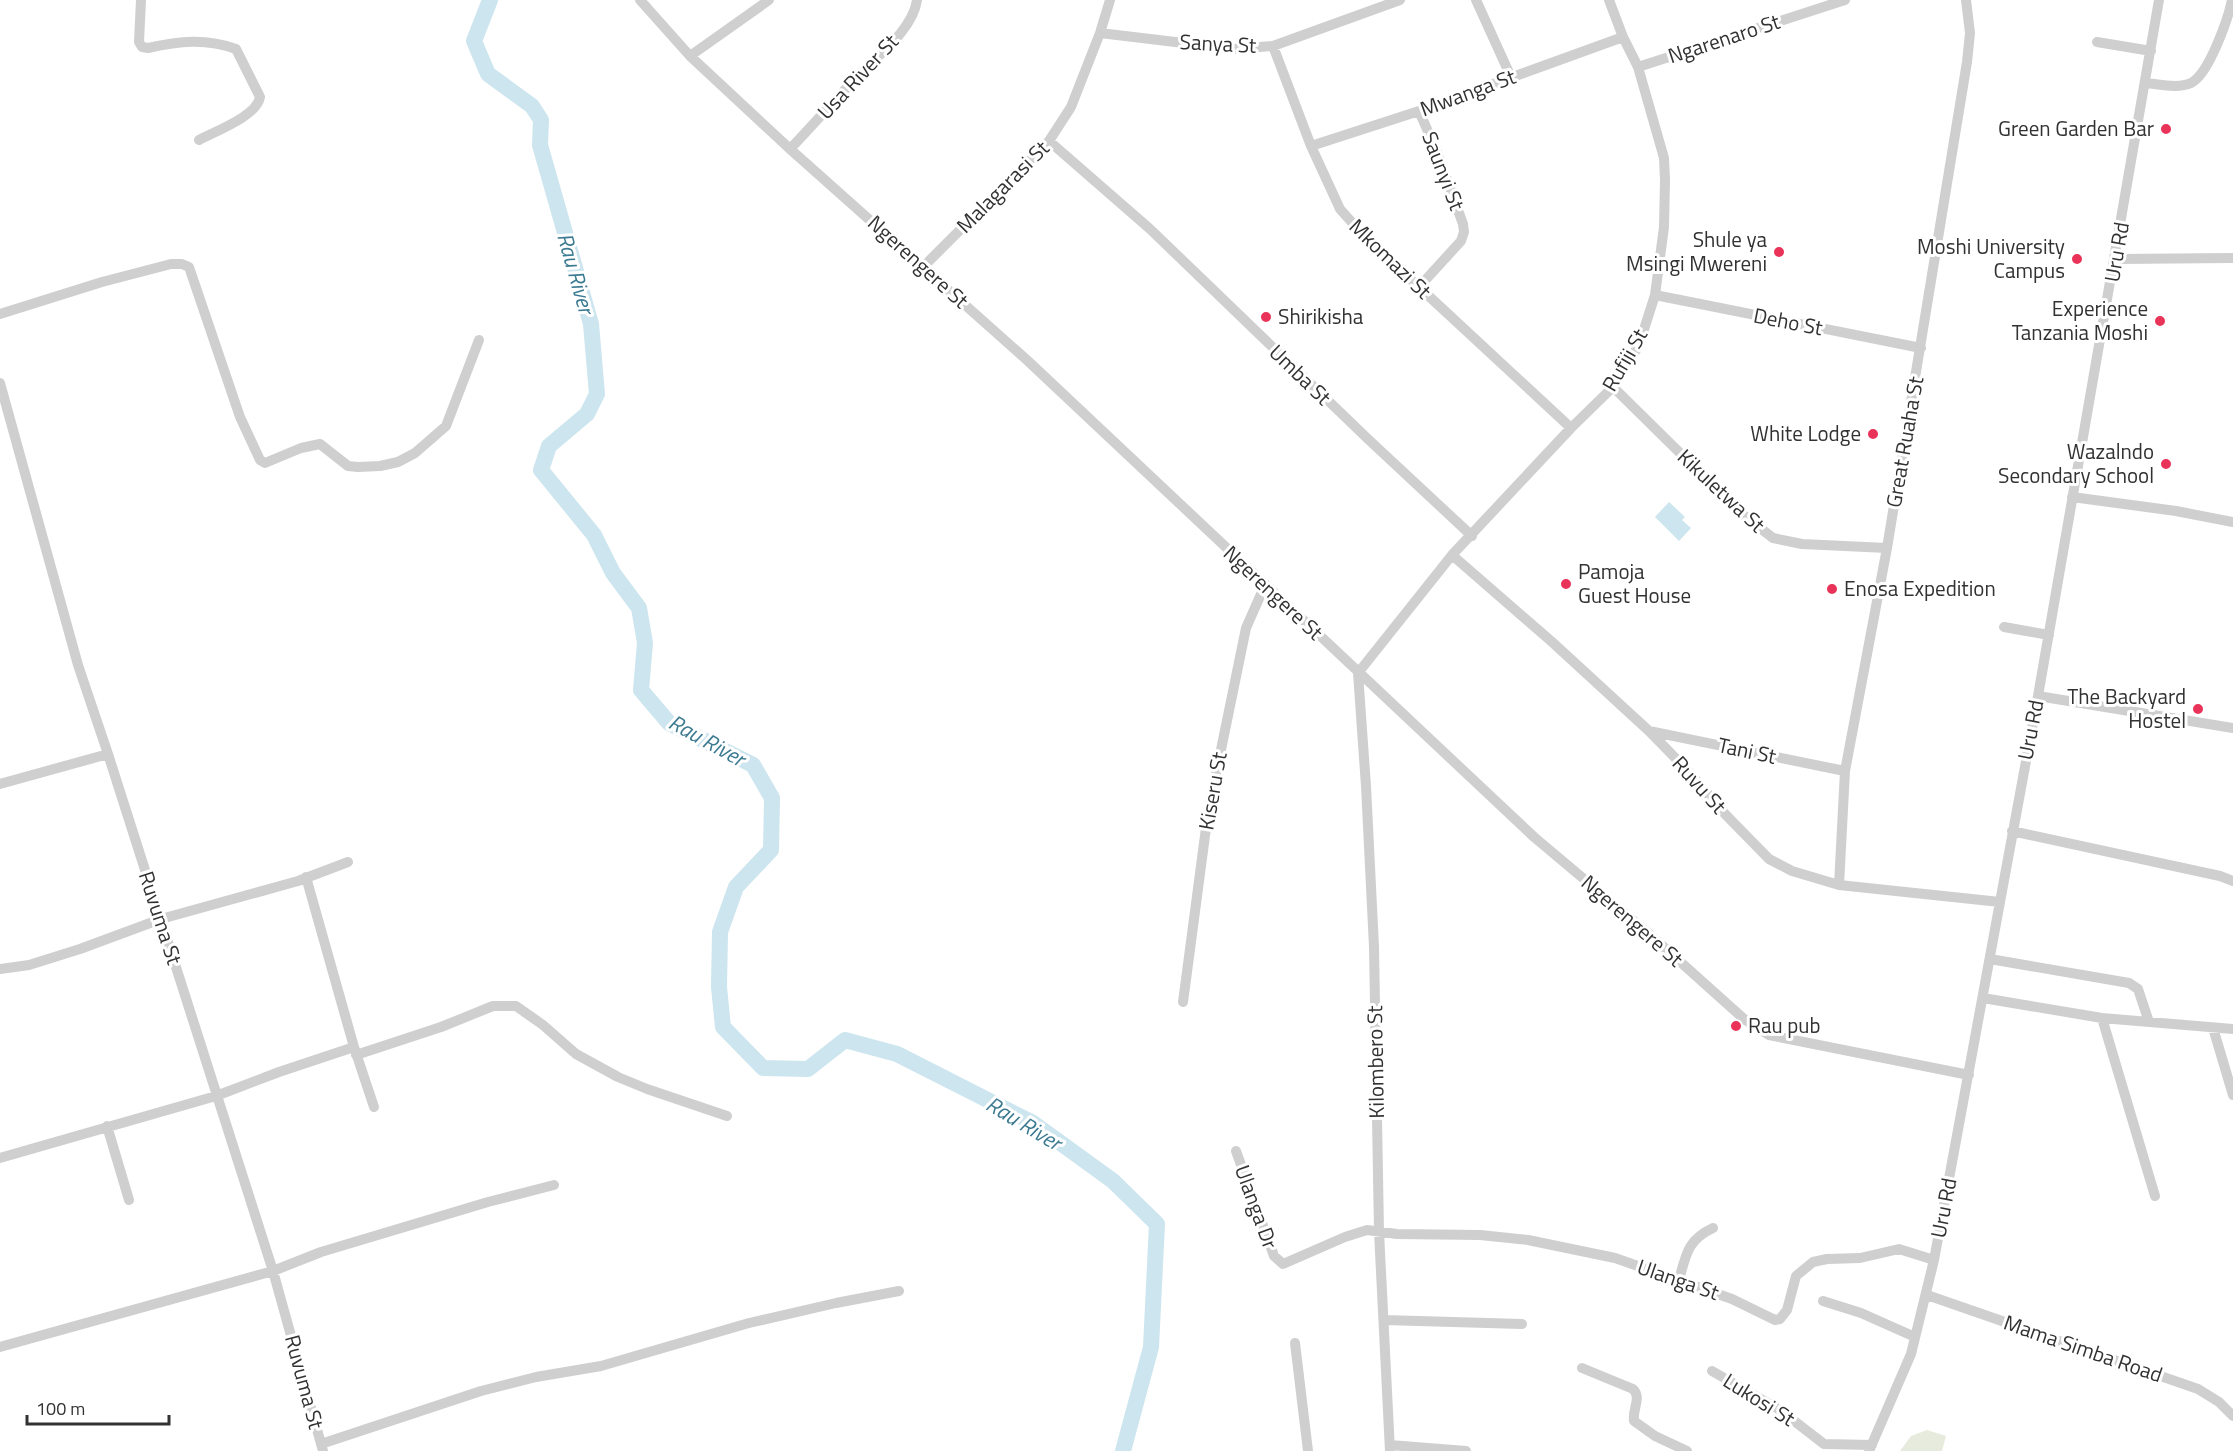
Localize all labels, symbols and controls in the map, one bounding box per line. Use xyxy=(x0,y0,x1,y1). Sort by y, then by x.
street label: Ngarenaro St xyxy=(1664,5,1784,71)
street label: Sanya St xyxy=(1179,25,1258,61)
street label: Usa River St xyxy=(809,26,906,126)
street label: Mwanga St xyxy=(1415,60,1521,124)
place label: Green Garden Bar xyxy=(1998,112,2154,144)
marker: Green Garden Bar xyxy=(2159,122,2173,136)
street label: Saunyi St xyxy=(1414,127,1474,215)
street label: Malagarasi St xyxy=(948,132,1057,240)
street label: Ngerengere St xyxy=(861,207,977,316)
street label: Mkomazi St xyxy=(1342,211,1440,306)
street label: Uru Rd xyxy=(2095,219,2137,284)
place label: Shule ya Msingi Mwereni xyxy=(1626,223,1767,279)
water label: Rau River xyxy=(548,228,605,320)
place label: Moshi University Campus xyxy=(1917,230,2065,286)
marker: Shule ya Msingi Mwereni xyxy=(1772,245,1786,259)
marker: Moshi University Campus xyxy=(2070,252,2084,266)
place label: Experience Tanzania Moshi xyxy=(2012,292,2148,348)
street label: Deho St xyxy=(1751,299,1826,343)
place label: Shirikisha xyxy=(1278,300,1364,332)
marker: Shirikisha xyxy=(1259,310,1273,324)
marker: Experience Tanzania Moshi xyxy=(2153,314,2167,328)
street label: Rufiji St xyxy=(1593,322,1655,397)
street label: Umba St xyxy=(1262,336,1340,413)
street label: Great Ruaha St xyxy=(1877,373,1931,510)
place label: White Lodge xyxy=(1750,417,1861,449)
marker: White Lodge xyxy=(1866,427,1880,441)
place label: Wazalndo Secondary School xyxy=(1998,435,2154,491)
street label: Kikuletwa St xyxy=(1670,441,1773,540)
marker: Wazalndo Secondary School xyxy=(2159,457,2173,471)
street label: Ngerengere St xyxy=(1216,537,1331,648)
place label: Pamoja Guest House xyxy=(1578,555,1691,611)
place label: Enosa Expedition xyxy=(1844,572,1996,604)
marker: Pamoja Guest House xyxy=(1559,577,1573,591)
marker: Enosa Expedition xyxy=(1825,582,1839,596)
place label: The Backyard Hostel xyxy=(2067,680,2186,736)
street label: Uru Rd xyxy=(2009,697,2051,763)
marker: The Backyard Hostel xyxy=(2191,702,2205,716)
water label: Rau River xyxy=(663,705,754,776)
street label: Tani St xyxy=(1715,728,1780,772)
street label: Ruvu St xyxy=(1665,748,1735,821)
street label: Kiseru St xyxy=(1189,749,1235,832)
street label: Ruvuma St xyxy=(131,867,191,969)
street label: Ngerengere St xyxy=(1574,867,1691,974)
street label: Kilombero St xyxy=(1358,1005,1392,1119)
place label: Rau pub xyxy=(1748,1009,1821,1041)
marker: Rau pub xyxy=(1729,1019,1743,1033)
water label: Rau River xyxy=(980,1087,1071,1160)
street label: Ulanga Dr xyxy=(1227,1160,1287,1253)
street label: Uru Rd xyxy=(1922,1175,1964,1241)
street label: Ulanga St xyxy=(1633,1250,1724,1308)
street label: Mama Simba Road xyxy=(2000,1306,2167,1390)
street label: Ruvuma St xyxy=(277,1331,333,1433)
street label: Lukosi St xyxy=(1717,1365,1802,1434)
scale bar xyxy=(27,1388,170,1426)
text: 100 m xyxy=(36,1395,85,1422)

